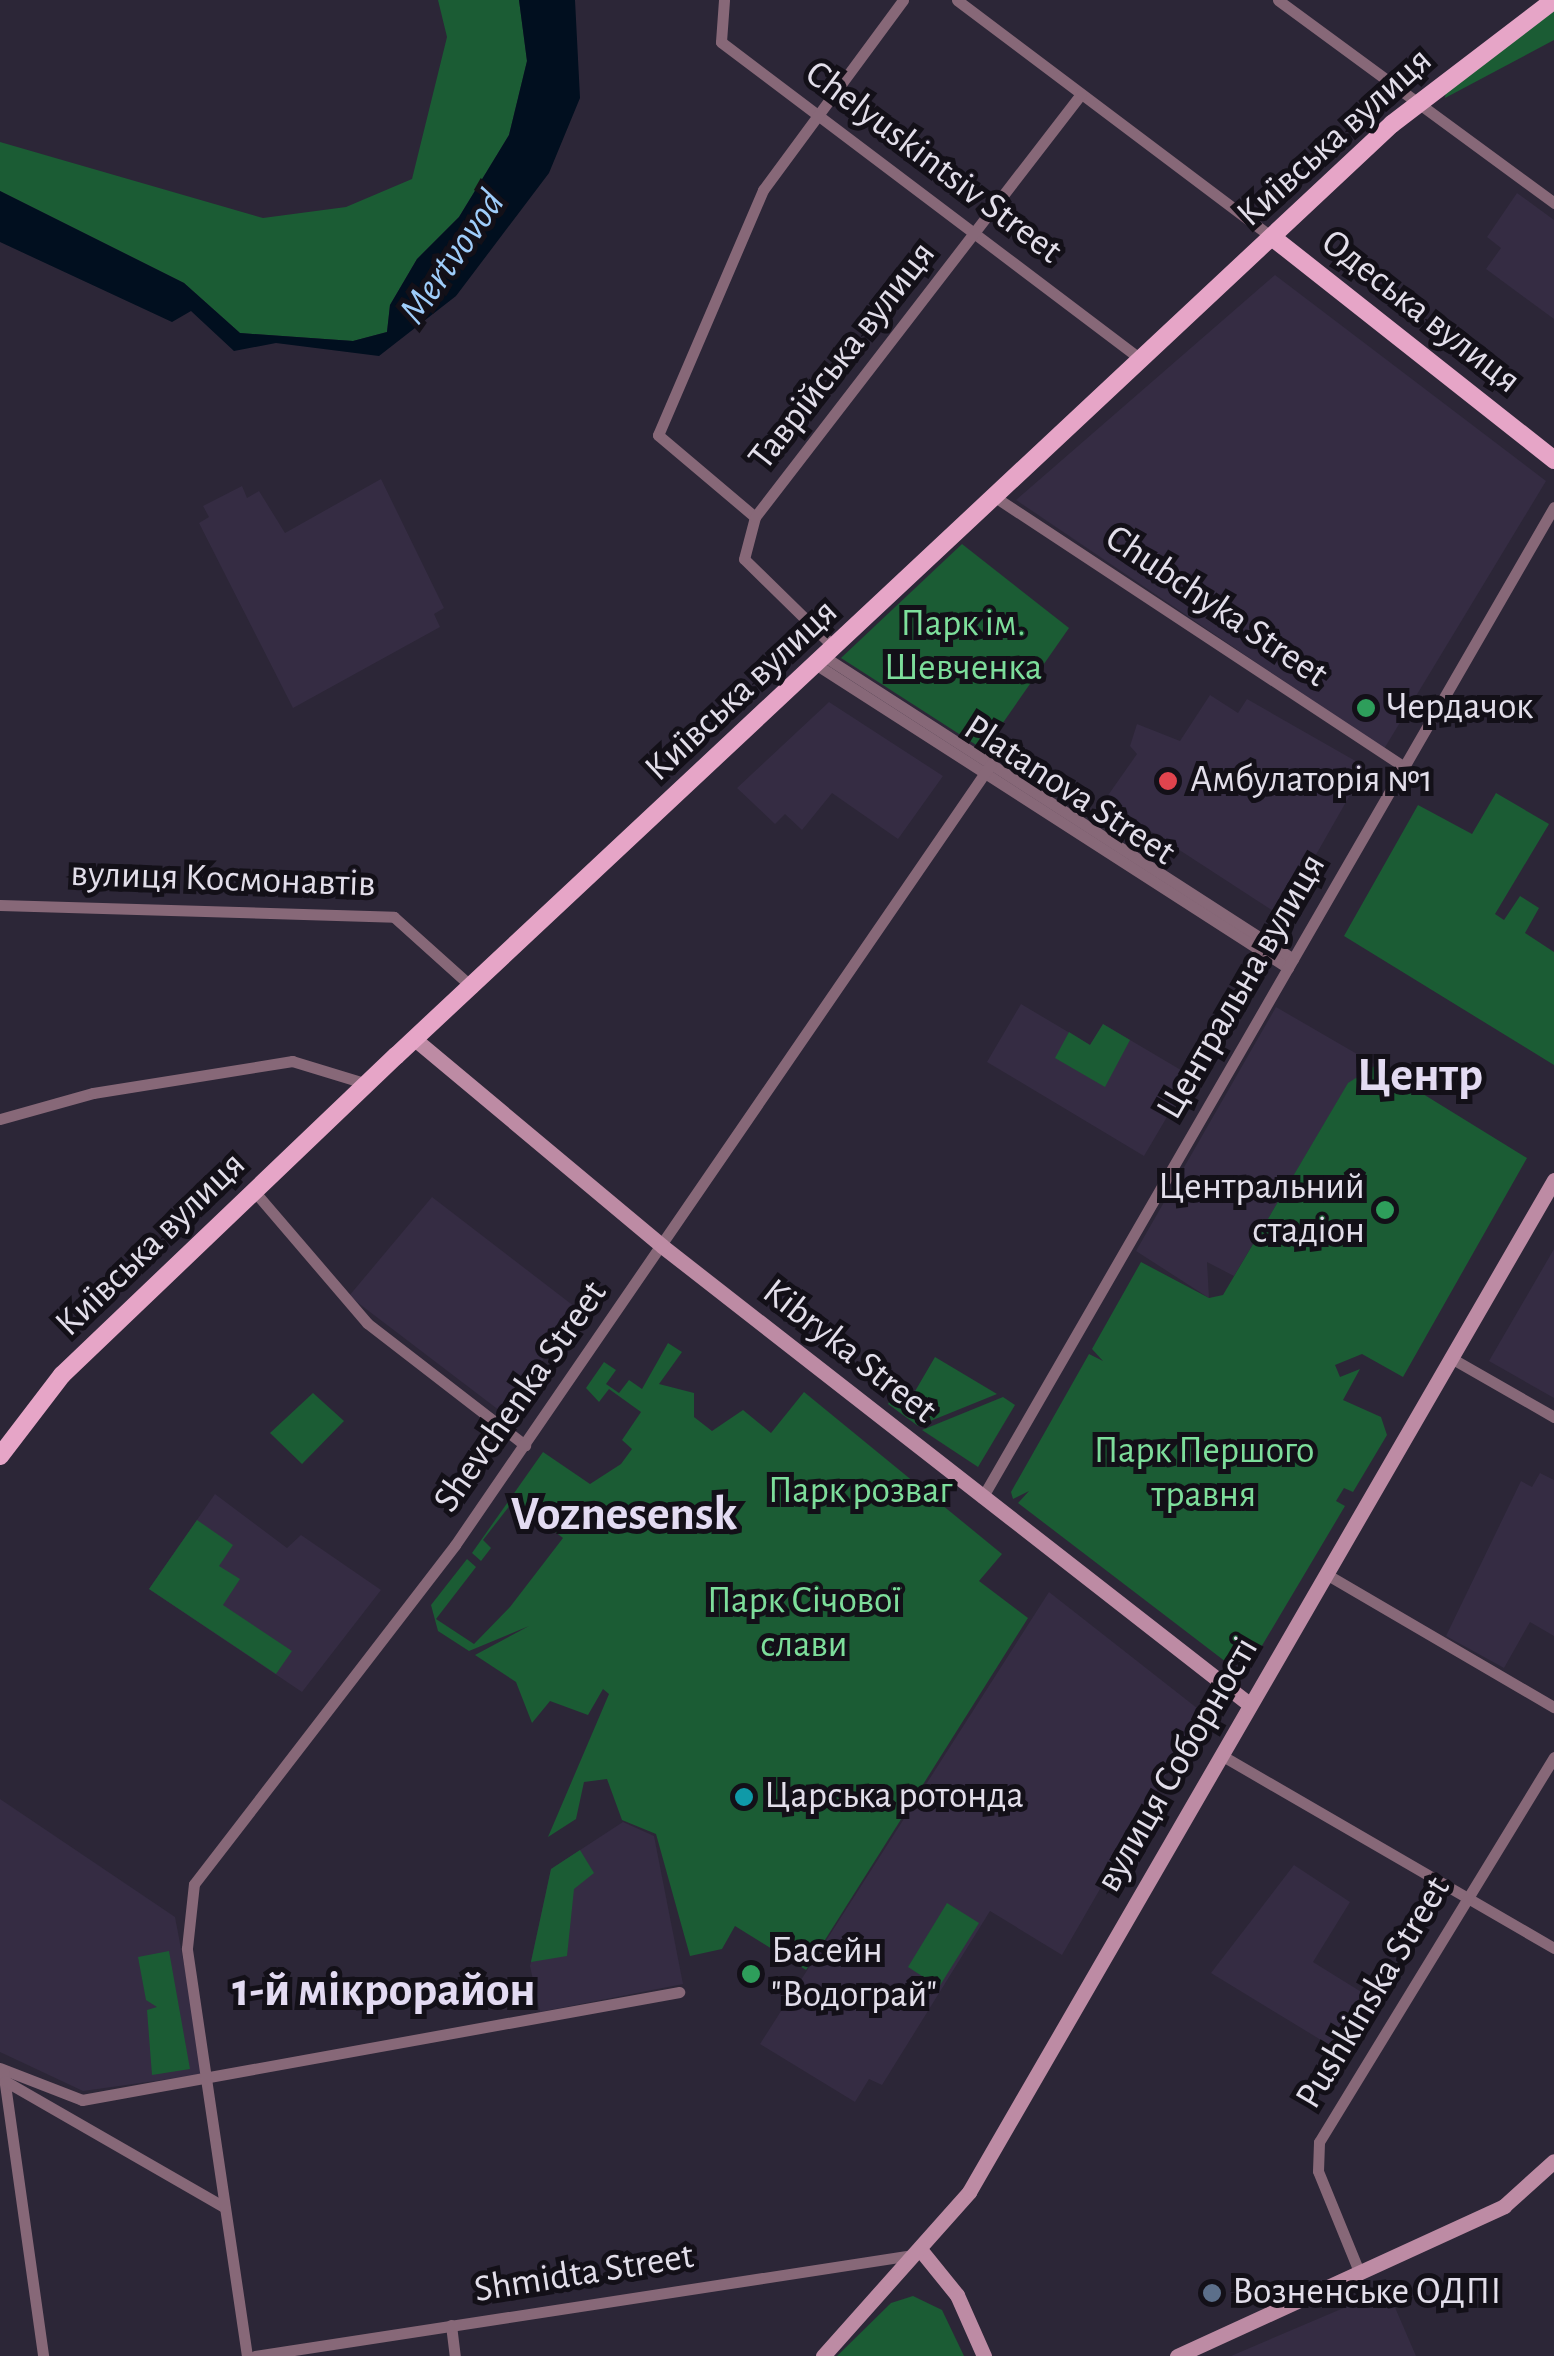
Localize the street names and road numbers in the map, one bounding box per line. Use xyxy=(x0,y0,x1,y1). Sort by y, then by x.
street label: Київська вулиця xyxy=(1228,38,1442,238)
street label: Chelyuskintsiv Street xyxy=(796,52,1070,274)
street label: Одеська вулиця xyxy=(1311,220,1529,404)
street label: Таврійська вулиця xyxy=(740,233,946,479)
street label: Chubchyka Street xyxy=(1096,516,1336,698)
street label: Київська вулиця xyxy=(636,590,848,792)
street label: Platanova Street xyxy=(955,706,1183,876)
street label: Центральна вулиця xyxy=(1147,846,1337,1128)
street label: вулиця Космонавтів xyxy=(70,852,376,908)
street label: Київська вулиця xyxy=(46,1143,256,1347)
street label: Kibryka Street xyxy=(753,1270,945,1434)
street label: Shevchenka Street xyxy=(424,1273,618,1521)
street label: вулиця Соборності xyxy=(1087,1630,1269,1900)
street label: Pushkinska Street xyxy=(1287,1869,1461,2117)
street label: Shmidta Street xyxy=(471,2234,697,2314)

